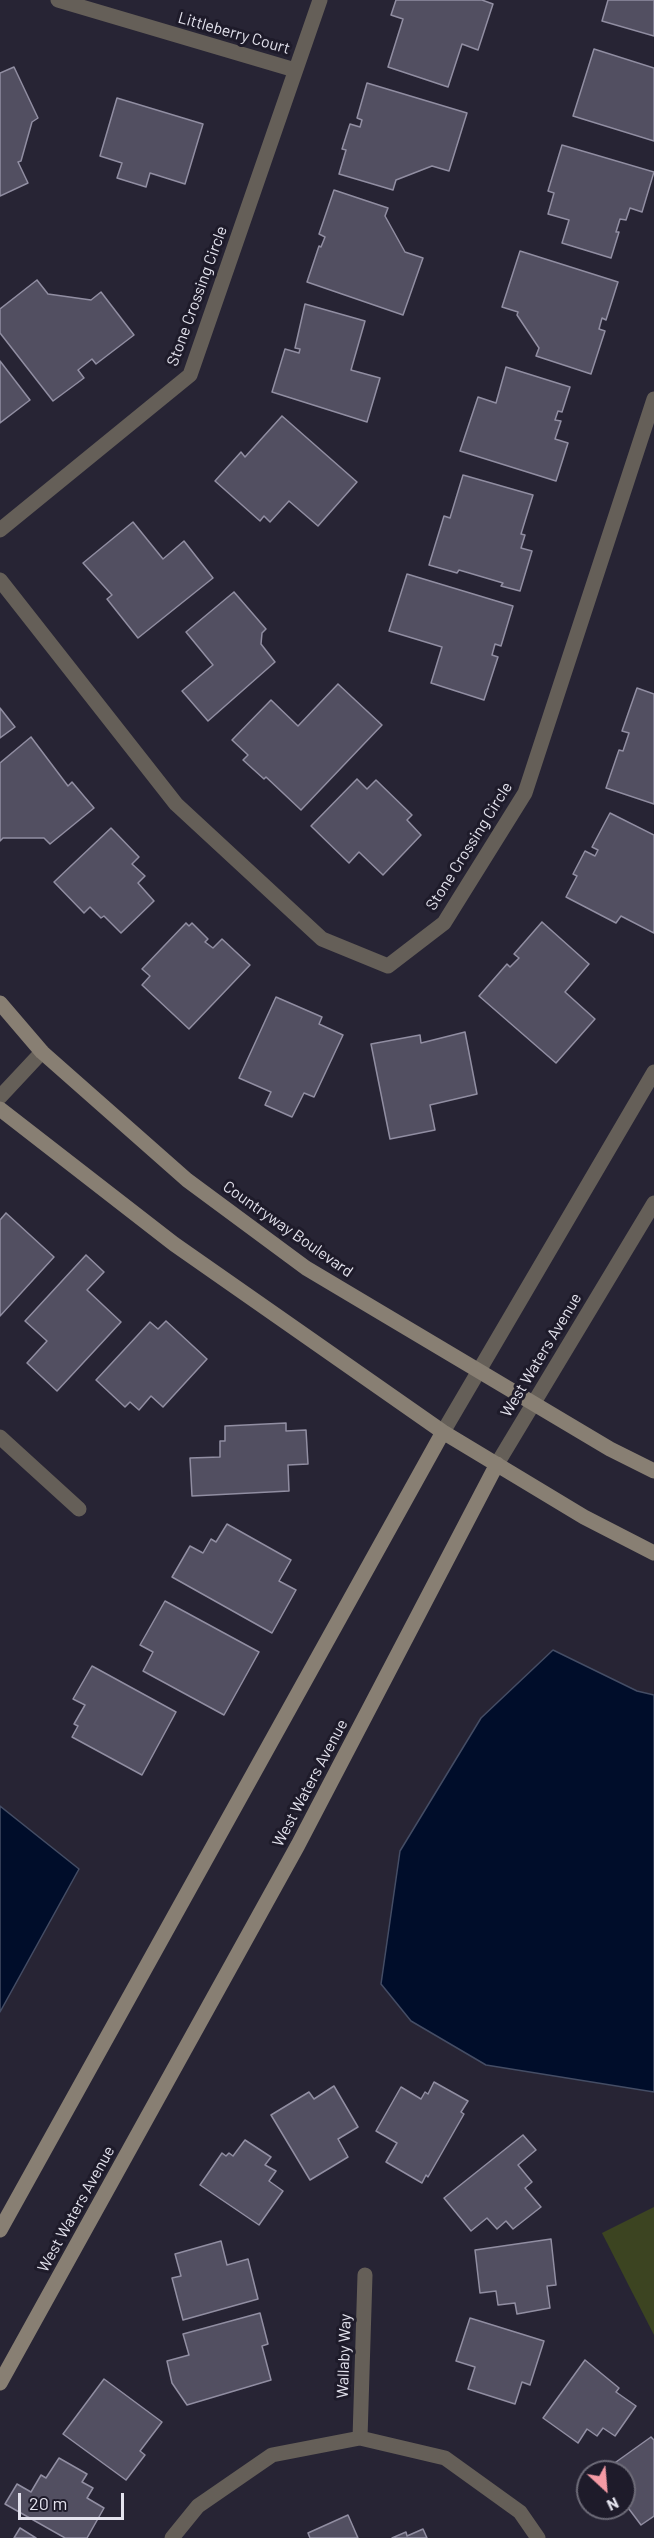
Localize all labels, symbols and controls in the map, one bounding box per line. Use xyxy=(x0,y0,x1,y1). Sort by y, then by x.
street label: Littleberry Court xyxy=(176,8,292,58)
street label: Stone Crossing Circle xyxy=(163,223,231,369)
street label: Stone Crossing Circle xyxy=(422,778,516,914)
street label: Countryway Boulevard xyxy=(219,1177,357,1281)
street label: West Waters Avenue xyxy=(496,1289,586,1421)
street label: West Waters Avenue xyxy=(268,1716,352,1850)
street label: West Waters Avenue xyxy=(33,2143,119,2275)
street label: Wallaby Way xyxy=(333,2313,355,2399)
north arrow xyxy=(576,2460,636,2520)
scale bar xyxy=(21,2481,128,2519)
text: 20 m xyxy=(29,2492,67,2514)
text: N xyxy=(604,2494,622,2516)

